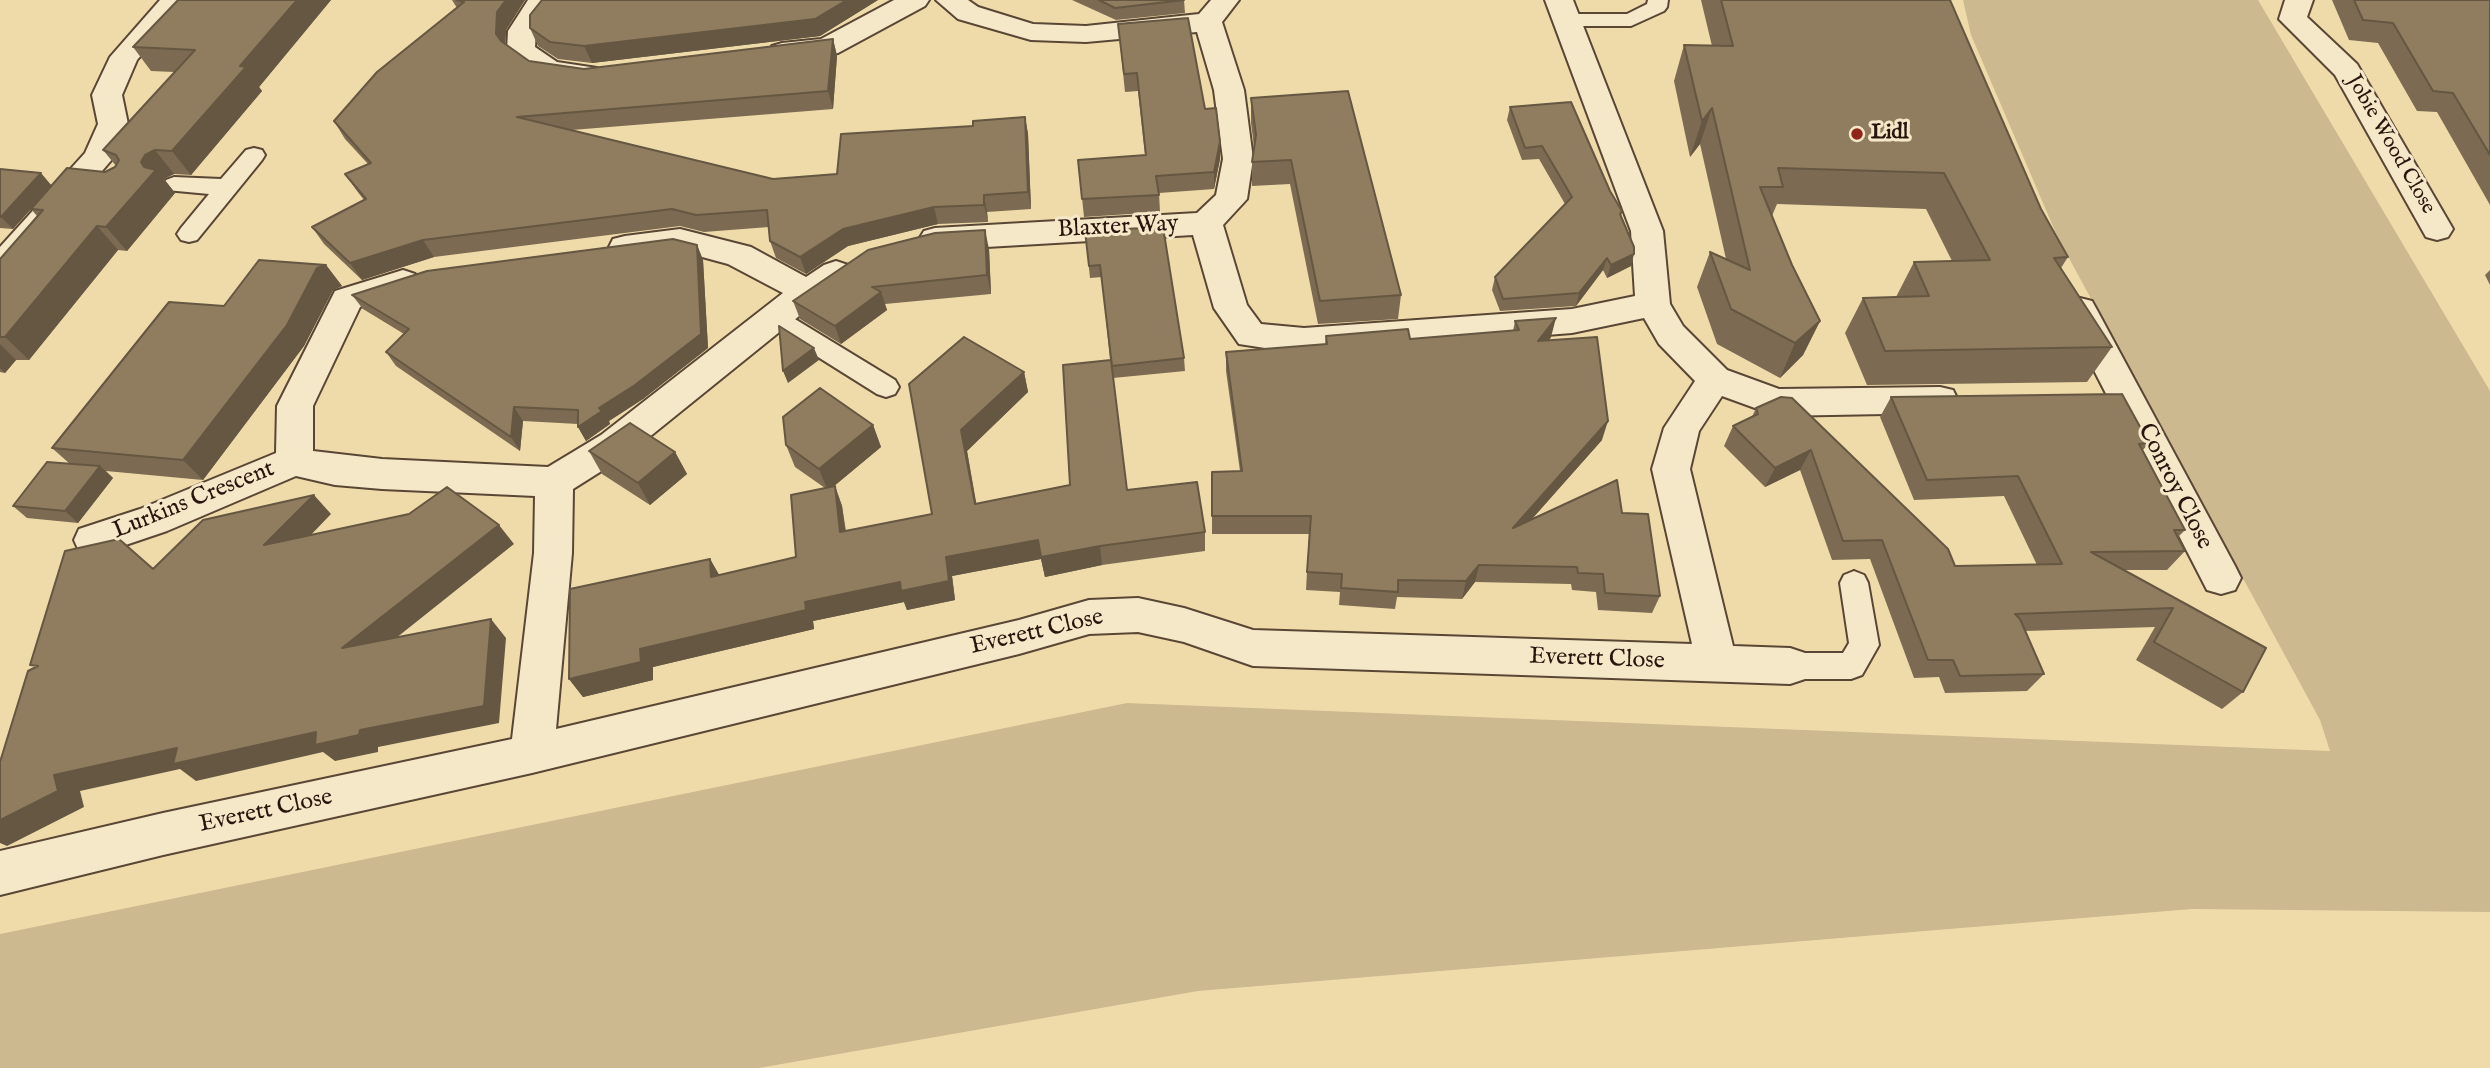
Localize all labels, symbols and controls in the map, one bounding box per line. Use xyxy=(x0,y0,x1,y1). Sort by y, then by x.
street label: Jobie Wood Close xyxy=(2340,71,2440,219)
place label: Lidl xyxy=(1871,121,1908,147)
marker: Lidl xyxy=(1849,126,1865,142)
street label: Blaxter Way xyxy=(1057,210,1179,246)
street label: Conroy Close xyxy=(2130,419,2218,555)
street label: Lurkins Crescent xyxy=(109,456,279,546)
street label: Everett Close xyxy=(968,604,1106,662)
street label: Everett Close xyxy=(1529,643,1665,677)
street label: Everett Close xyxy=(197,784,335,840)

